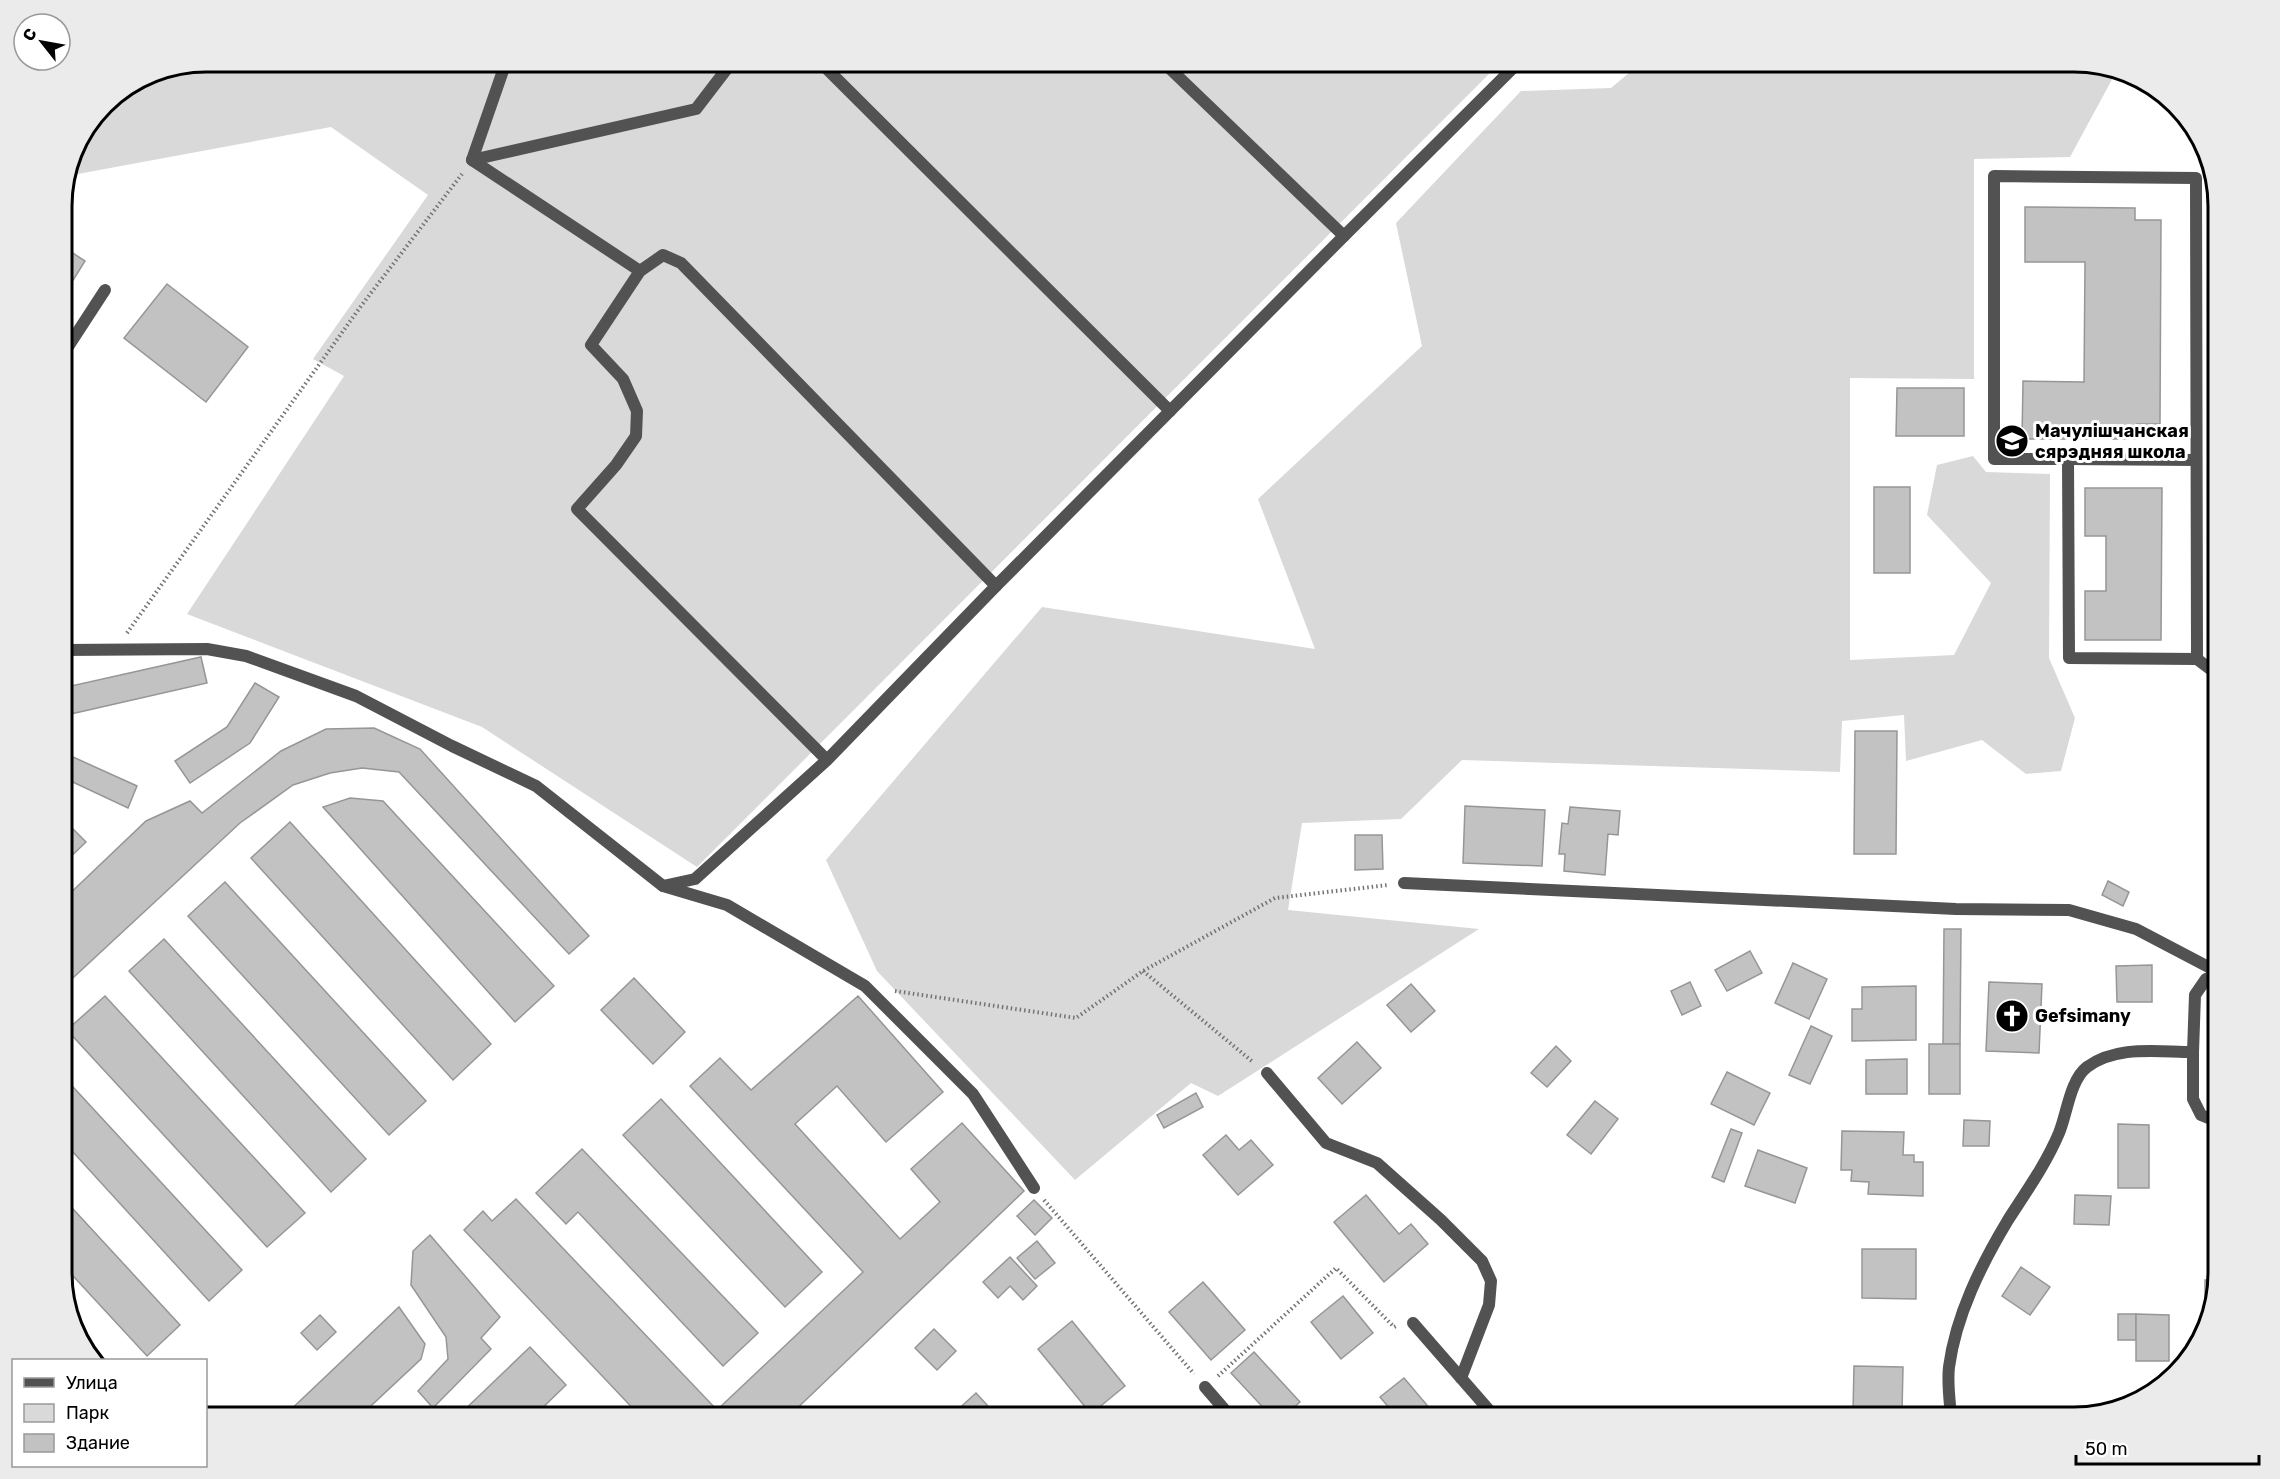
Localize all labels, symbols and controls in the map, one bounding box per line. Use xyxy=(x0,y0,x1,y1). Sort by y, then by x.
north arrow xyxy=(12,12,72,72)
text: С xyxy=(19,25,41,44)
place label: Мачулішчанская сярэдняя школа xyxy=(2035,420,2189,463)
school or university icon: Мачулішчанская сярэдняя школа xyxy=(1994,423,2030,459)
church icon: Gefsimany xyxy=(1994,998,2030,1034)
place label: Gefsimany xyxy=(2035,1005,2131,1027)
legend xyxy=(12,1359,207,1467)
text: Улица xyxy=(66,1372,118,1394)
text: Парк xyxy=(66,1402,110,1424)
scale bar xyxy=(2076,1428,2259,1466)
text: Здание xyxy=(66,1432,130,1454)
text: 50 m xyxy=(2085,1438,2128,1460)

